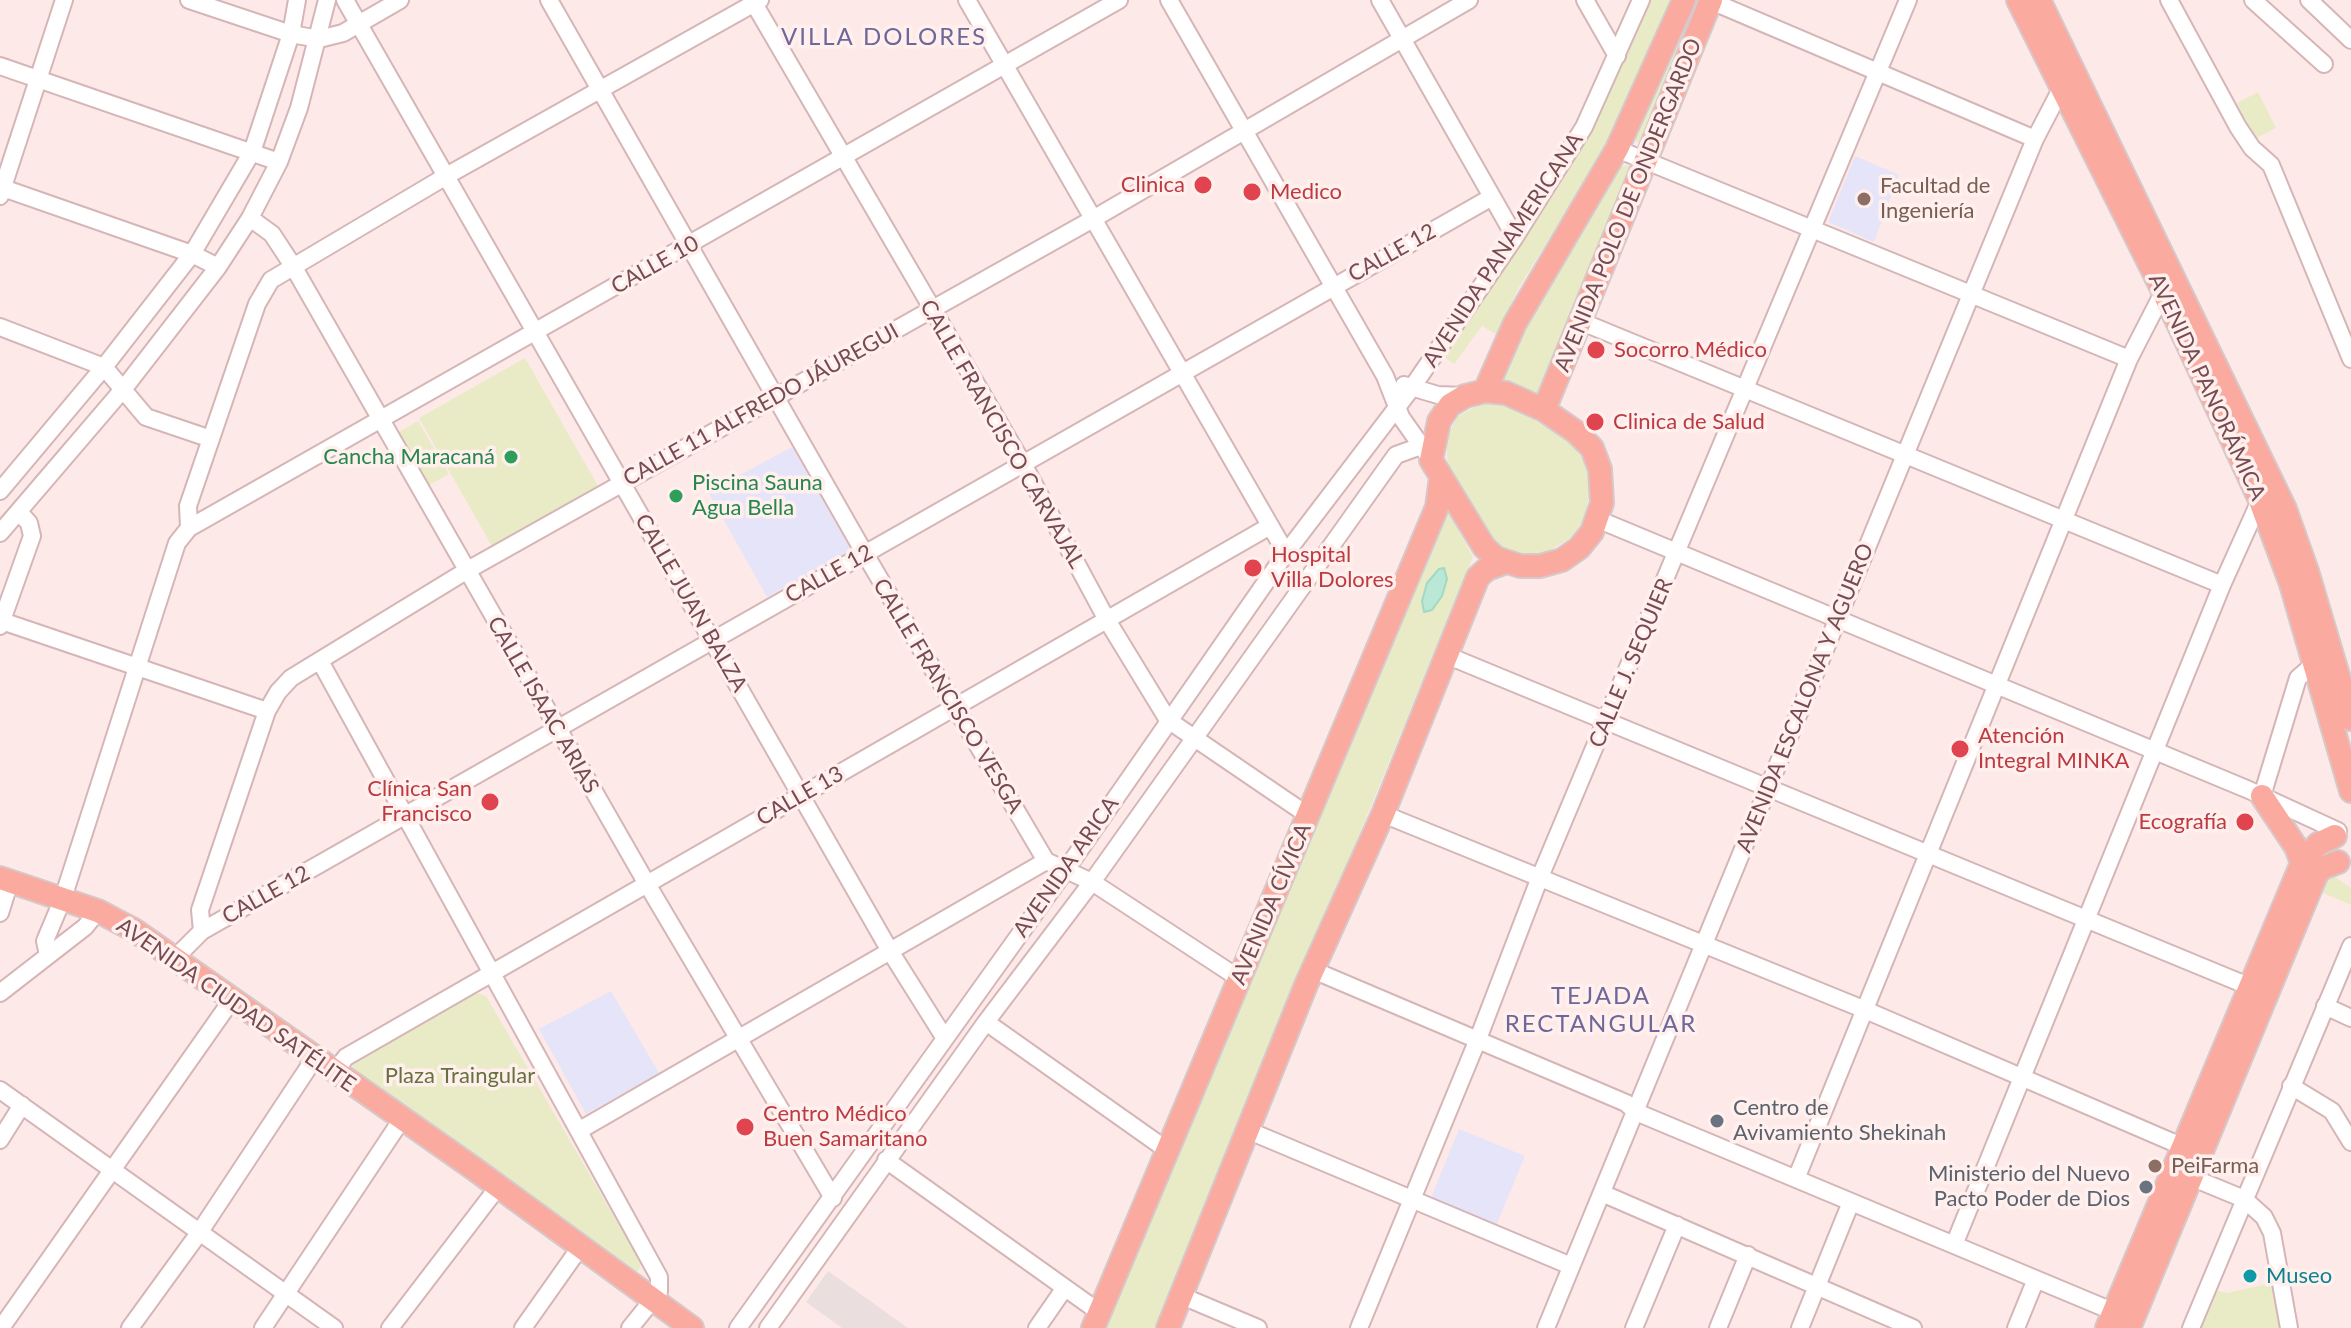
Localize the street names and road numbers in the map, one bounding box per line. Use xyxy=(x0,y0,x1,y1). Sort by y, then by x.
street label: AVENIDA POLO DE ONDERGARDO xyxy=(1549,34,1707,376)
street label: AVENIDA PANAMERICANA xyxy=(1417,128,1589,372)
street label: CALLE 12 xyxy=(1344,218,1440,288)
street label: CALLE 10 xyxy=(607,230,703,300)
street label: AVENIDA PANORÁMICA xyxy=(2143,269,2271,505)
street label: CALLE FRANCISCO CARVAJAL xyxy=(914,295,1090,573)
street label: CALLE 11 ALFREDO JÁUREGUI xyxy=(619,318,903,492)
street label: CALLE JUAN BALZA xyxy=(629,509,753,697)
street label: CALLE 12 xyxy=(781,539,877,609)
street label: AVENIDA ESCALONA Y AGUERO xyxy=(1731,540,1879,856)
street label: CALLE FRANCISCO VESGA xyxy=(867,574,1029,818)
street label: CALLE J. SEQUIER xyxy=(1583,574,1679,752)
street label: CALLE ISAAC ARIAS xyxy=(482,612,604,798)
street label: CALLE 13 xyxy=(752,761,848,831)
street label: AVENIDA ARICA xyxy=(1008,792,1124,942)
street label: AVENIDA CÍVICA xyxy=(1225,819,1317,989)
street label: CALLE 12 xyxy=(218,860,314,930)
street label: AVENIDA CIUDAD SATÉLITE xyxy=(111,912,361,1098)

